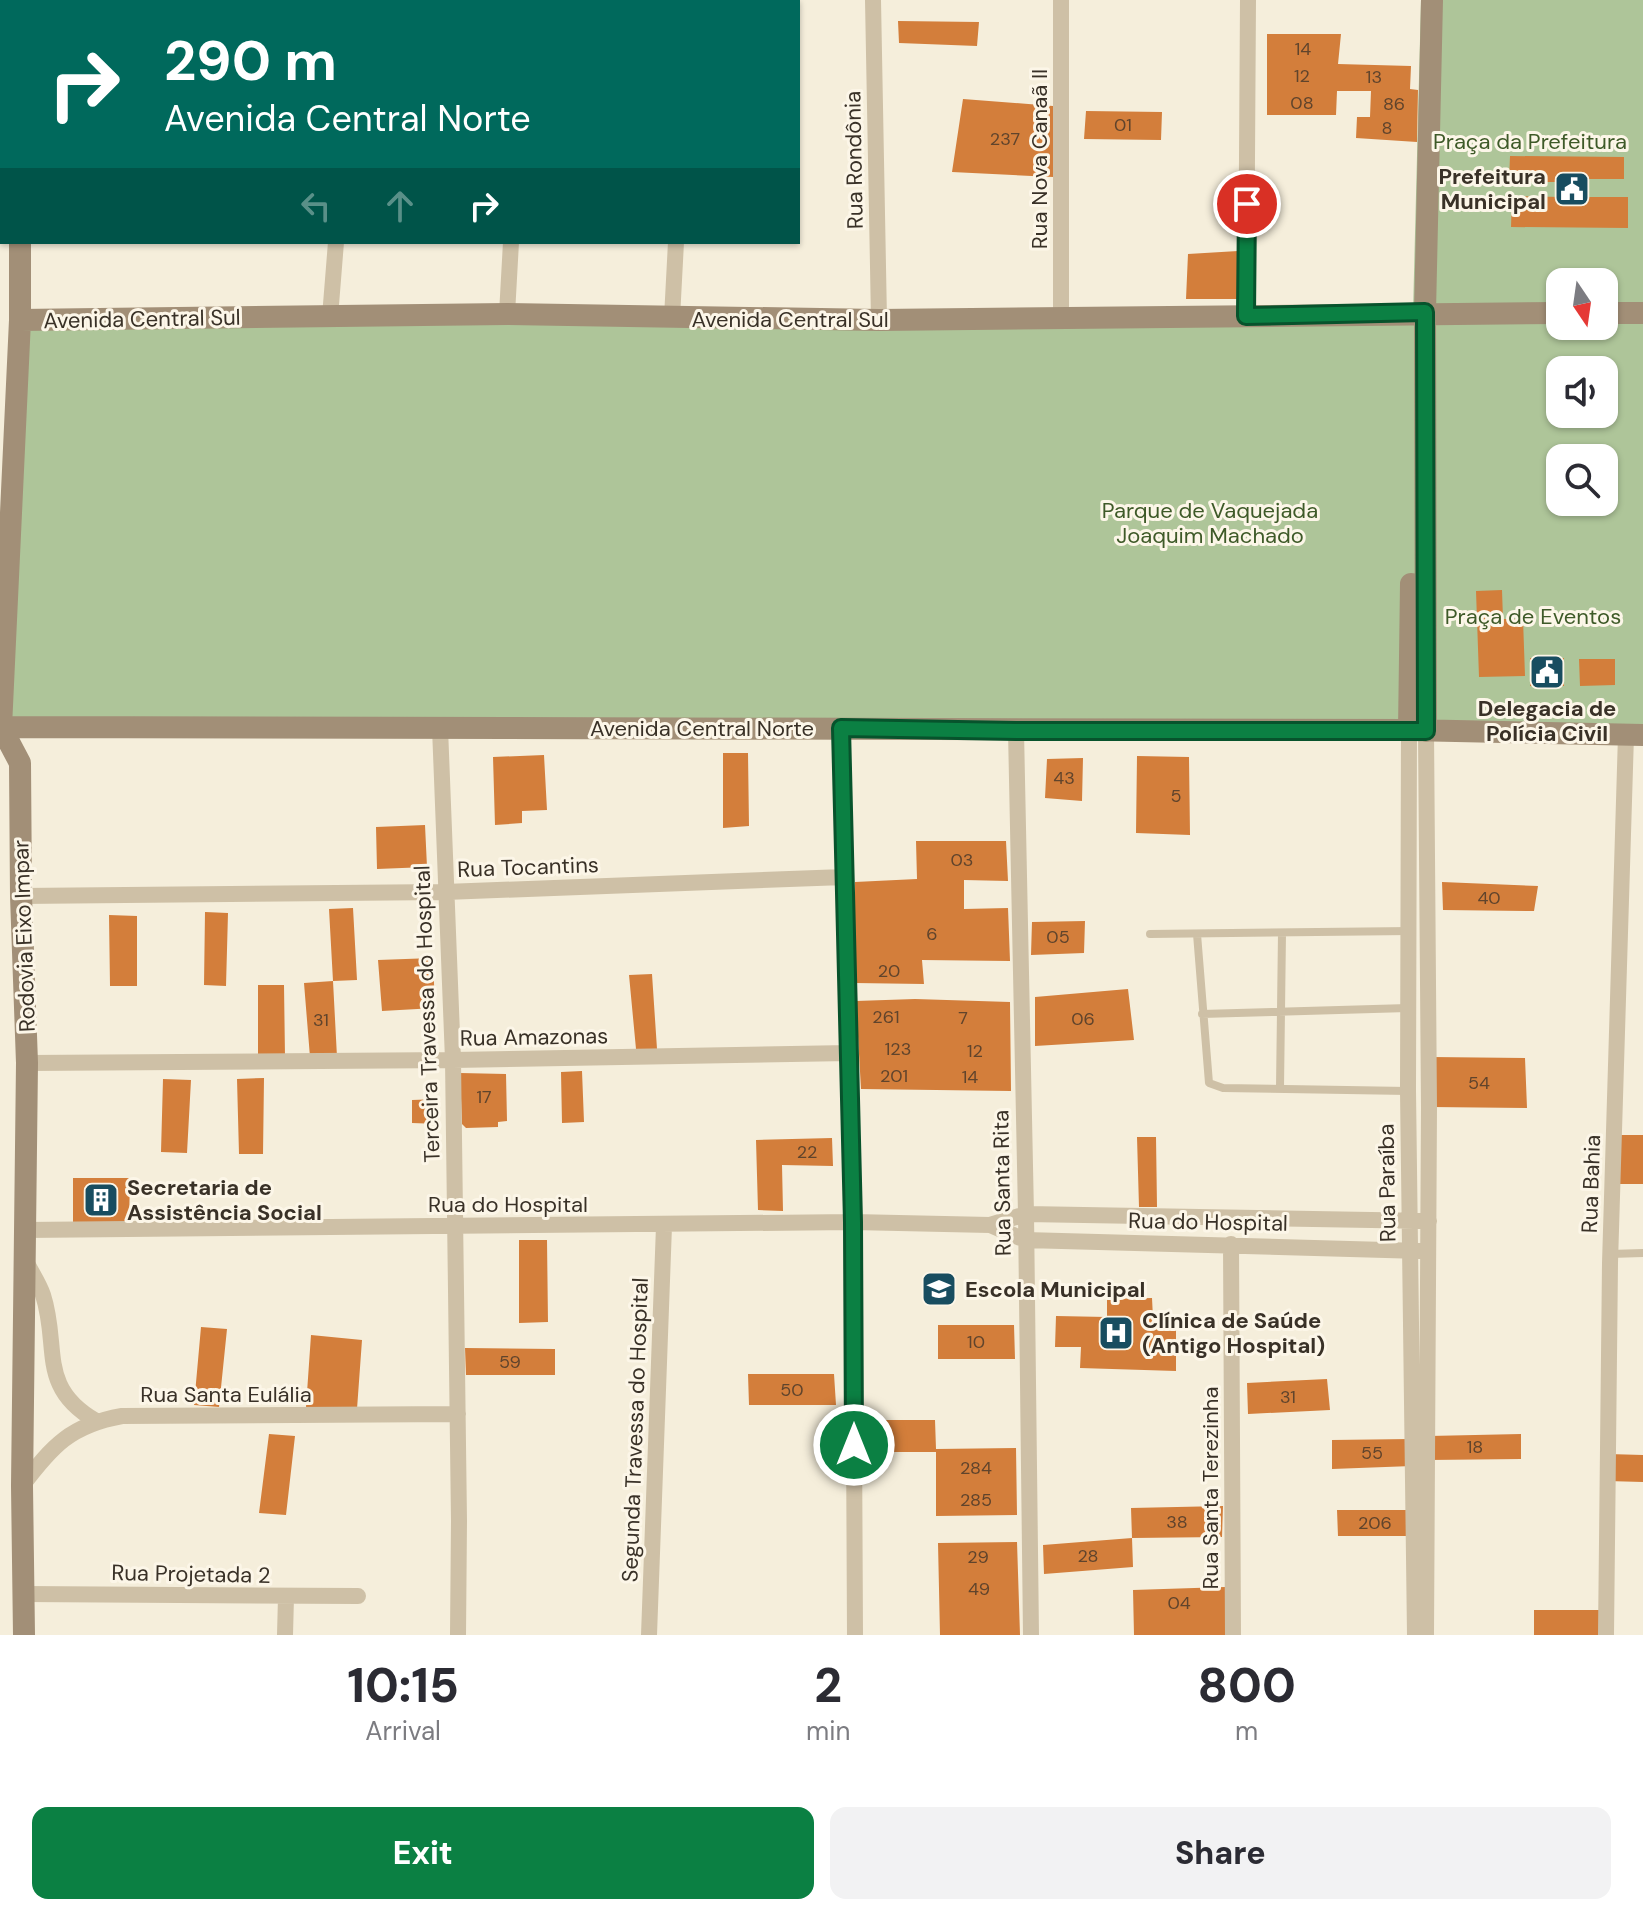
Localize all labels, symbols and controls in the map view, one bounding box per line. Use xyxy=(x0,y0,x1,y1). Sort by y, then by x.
text: 290 m xyxy=(164,24,337,97)
icon: right xyxy=(32,32,136,136)
house number: 14 xyxy=(1295,37,1311,61)
house number: 12 xyxy=(1294,64,1310,88)
house number: 13 xyxy=(1366,65,1382,89)
street label: Rua Nova Canaã II xyxy=(1025,69,1054,249)
street label: Rua Rondônia xyxy=(838,91,870,229)
house number: 08 xyxy=(1290,91,1314,115)
house number: 86 xyxy=(1383,92,1405,116)
text: Avenida Central Norte xyxy=(164,95,531,142)
house number: 01 xyxy=(1114,113,1132,137)
house number: 8 xyxy=(1382,116,1392,140)
house number: 237 xyxy=(990,127,1020,151)
park label: Praça da Prefeitura xyxy=(1433,127,1627,156)
place label: Prefeitura Municipal xyxy=(1438,162,1546,216)
pin xyxy=(1213,170,1281,238)
public building icon: Prefeitura Municipal xyxy=(1553,170,1591,208)
icon: arrive xyxy=(1225,182,1269,226)
icon: left xyxy=(294,184,338,228)
icon: ahead xyxy=(378,184,422,228)
icon: right xyxy=(462,184,506,228)
north arrow xyxy=(1546,268,1618,340)
map controls xyxy=(1546,268,1618,516)
street label: Avenida Central Sul xyxy=(43,303,241,335)
street label: Avenida Central Sul xyxy=(691,305,889,334)
button: sound xyxy=(1546,356,1618,428)
button: search xyxy=(1546,444,1618,516)
park label: Parque de Vaquejada Joaquim Machado xyxy=(1102,496,1318,550)
park label: Praça de Eventos xyxy=(1445,602,1621,631)
public building icon: Delegacia de Polícia Civil xyxy=(1528,653,1566,691)
place label: Delegacia de Polícia Civil xyxy=(1478,694,1616,748)
street label: Avenida Central Norte xyxy=(590,714,814,743)
house number: 43 xyxy=(1053,766,1075,790)
house number: 5 xyxy=(1171,784,1181,808)
street label: Rodovia Eixo Impar xyxy=(6,839,42,1033)
house number: 03 xyxy=(951,848,973,872)
street label: Rua Tocantins xyxy=(457,850,599,884)
street label: Terceira Travessa do Hospital xyxy=(407,865,447,1163)
house number: 40 xyxy=(1477,886,1501,910)
house number: 6 xyxy=(926,922,938,946)
house number: 05 xyxy=(1046,925,1070,949)
house number: 20 xyxy=(878,959,900,983)
house number: 261 xyxy=(872,1005,900,1029)
house number: 7 xyxy=(958,1006,968,1030)
house number: 06 xyxy=(1071,1007,1095,1031)
house number: 31 xyxy=(313,1008,329,1032)
street label: Rua Amazonas xyxy=(460,1021,608,1053)
house number: 123 xyxy=(885,1037,911,1061)
house number: 12 xyxy=(967,1039,983,1063)
house number: 201 xyxy=(880,1064,908,1088)
house number: 14 xyxy=(962,1065,978,1089)
house number: 54 xyxy=(1468,1071,1490,1095)
house number: 17 xyxy=(476,1085,492,1109)
street label: Rua Santa Rita xyxy=(986,1110,1018,1256)
street label: Rua Paraíba xyxy=(1371,1124,1403,1242)
street label: Rua Bahia xyxy=(1575,1134,1607,1234)
house number: 22 xyxy=(797,1140,817,1164)
place label: Secretaria de Assistência Social xyxy=(127,1173,322,1227)
building icon: Secretaria de Assistência Social xyxy=(82,1181,120,1219)
street label: Rua do Hospital xyxy=(428,1190,588,1219)
street label: Rua do Hospital xyxy=(1128,1206,1288,1238)
school or university icon: Escola Municipal xyxy=(920,1270,958,1308)
place label: Escola Municipal xyxy=(965,1275,1145,1304)
street label: Segunda Travessa do Hospital xyxy=(615,1277,655,1583)
place label: Clínica de Saúde (Antigo Hospital) xyxy=(1142,1306,1325,1360)
hospital icon: Clínica de Saúde (Antigo Hospital) xyxy=(1097,1314,1135,1352)
house number: 10 xyxy=(967,1330,985,1354)
house number: 59 xyxy=(499,1350,521,1374)
house number: 50 xyxy=(780,1378,804,1402)
street label: Rua Santa Eulália xyxy=(140,1380,312,1409)
house number: 31 xyxy=(1280,1385,1296,1409)
street label: Rua Santa Terezinha xyxy=(1196,1387,1225,1589)
position arrow xyxy=(812,1403,896,1487)
house number: 18 xyxy=(1467,1435,1483,1459)
house number: 55 xyxy=(1361,1441,1383,1465)
house number: 284 xyxy=(960,1456,992,1480)
house number: 285 xyxy=(960,1488,992,1512)
house number: 38 xyxy=(1166,1510,1188,1534)
house number: 206 xyxy=(1358,1511,1392,1535)
house number: 28 xyxy=(1077,1544,1099,1568)
house number: 29 xyxy=(967,1545,989,1569)
street label: Rua Projetada 2 xyxy=(111,1558,271,1590)
house number: 49 xyxy=(968,1577,990,1601)
house number: 04 xyxy=(1167,1591,1191,1615)
text: 10:15 xyxy=(347,1654,459,1717)
text: 2 xyxy=(814,1654,842,1717)
text: 800 xyxy=(1198,1654,1296,1717)
text: Arrival xyxy=(365,1714,441,1748)
text: min xyxy=(806,1714,850,1748)
text: m xyxy=(1235,1714,1258,1748)
button: Exit xyxy=(32,1807,814,1899)
button: Share xyxy=(830,1807,1611,1899)

